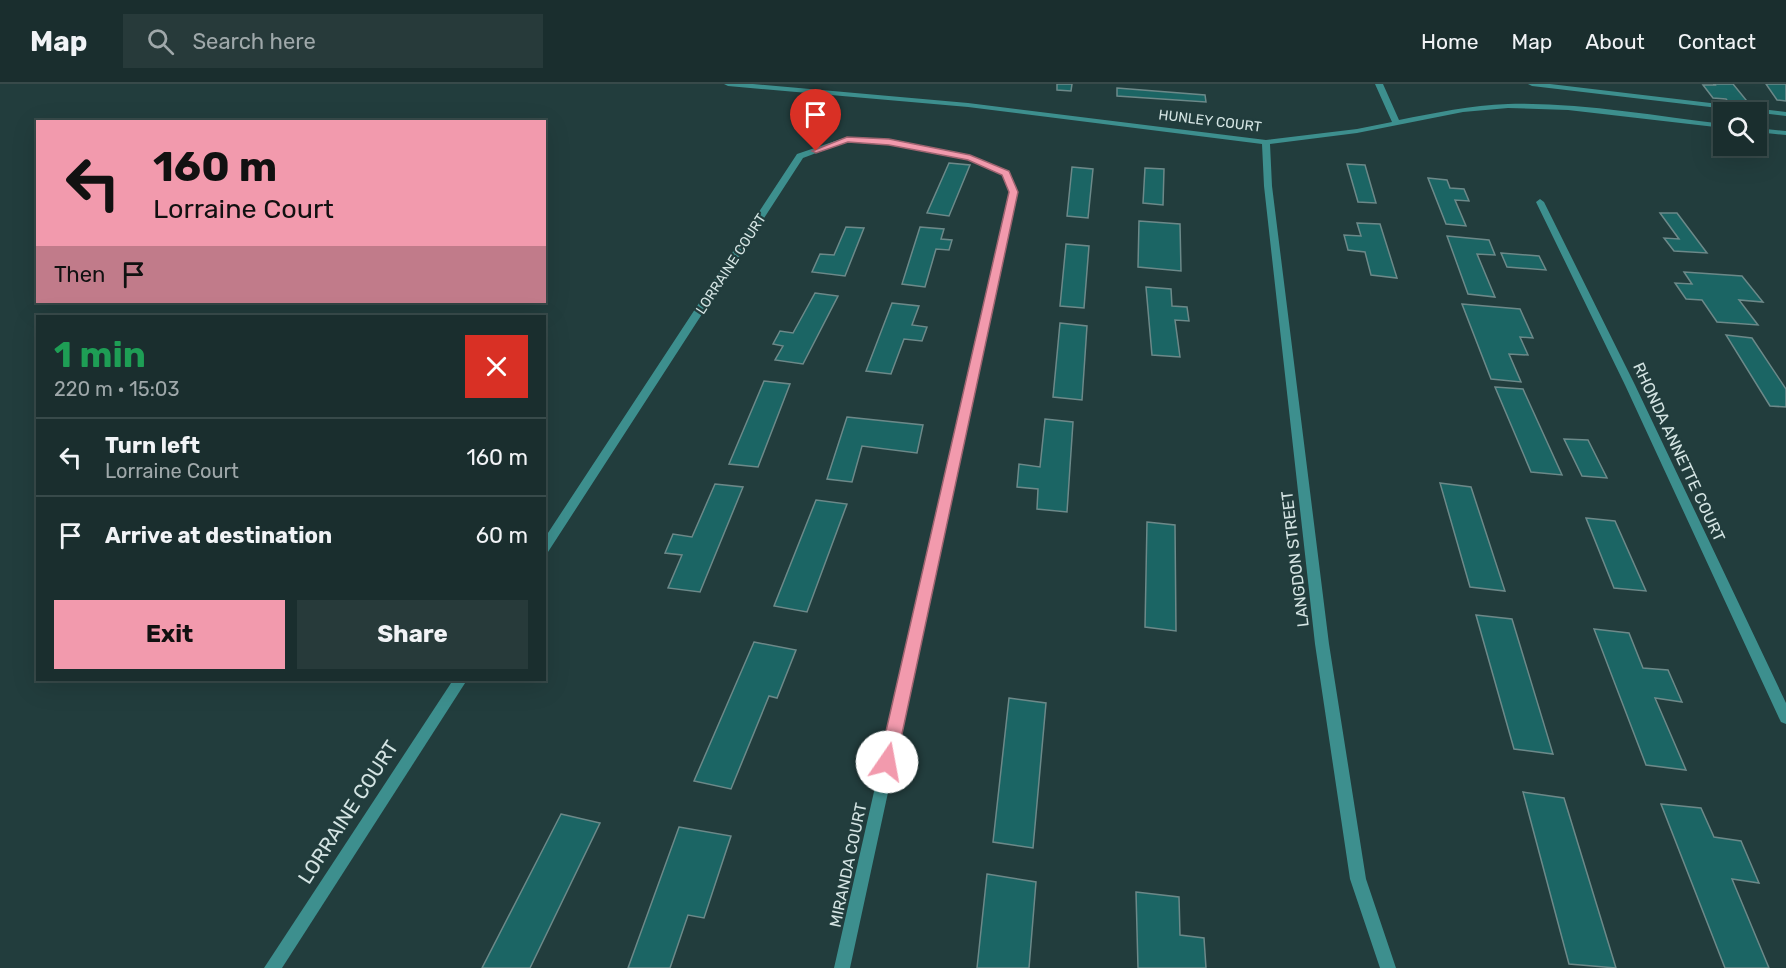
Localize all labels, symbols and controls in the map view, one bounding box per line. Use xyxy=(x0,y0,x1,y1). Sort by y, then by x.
search box xyxy=(123,14,543,68)
text: Map xyxy=(30,25,87,58)
icon: search xyxy=(144,25,177,58)
text: Search here xyxy=(192,28,316,55)
text: Home xyxy=(1421,29,1478,54)
text: Map xyxy=(1511,29,1552,54)
text: About xyxy=(1585,29,1645,54)
text: Contact xyxy=(1678,29,1756,54)
pin xyxy=(790,89,841,151)
icon: arrive xyxy=(799,98,832,131)
map controls xyxy=(1713,102,1767,156)
button: search xyxy=(1713,102,1767,156)
street label: HUNLEY COURT xyxy=(1157,106,1263,136)
text: 160 m xyxy=(153,142,277,192)
icon: left xyxy=(54,144,132,222)
text: Lorraine Court xyxy=(153,193,334,225)
street label: LORRAINE COURT xyxy=(692,211,770,317)
icon: arrive xyxy=(117,258,150,291)
text: Then xyxy=(54,261,105,288)
text: 1 min xyxy=(54,333,146,376)
button: close xyxy=(465,335,528,398)
street label: RHONDA ANNETTE COURT xyxy=(1629,359,1729,545)
text: 220 m · 15:03 xyxy=(54,377,180,401)
text: Turn left xyxy=(105,432,200,459)
icon: left xyxy=(54,441,87,474)
text: 160 m xyxy=(466,444,528,471)
text: Lorraine Court xyxy=(105,459,239,483)
street label: LANGDON STREET xyxy=(1277,490,1313,628)
icon: arrive xyxy=(54,519,87,552)
text: Arrive at destination xyxy=(105,522,332,549)
text: 60 m xyxy=(476,522,528,549)
button: Exit xyxy=(54,600,285,669)
button: Share xyxy=(297,600,528,669)
position arrow xyxy=(855,730,919,794)
street label: LORRAINE COURT xyxy=(293,736,403,888)
street label: MIRANDA COURT xyxy=(826,801,870,929)

